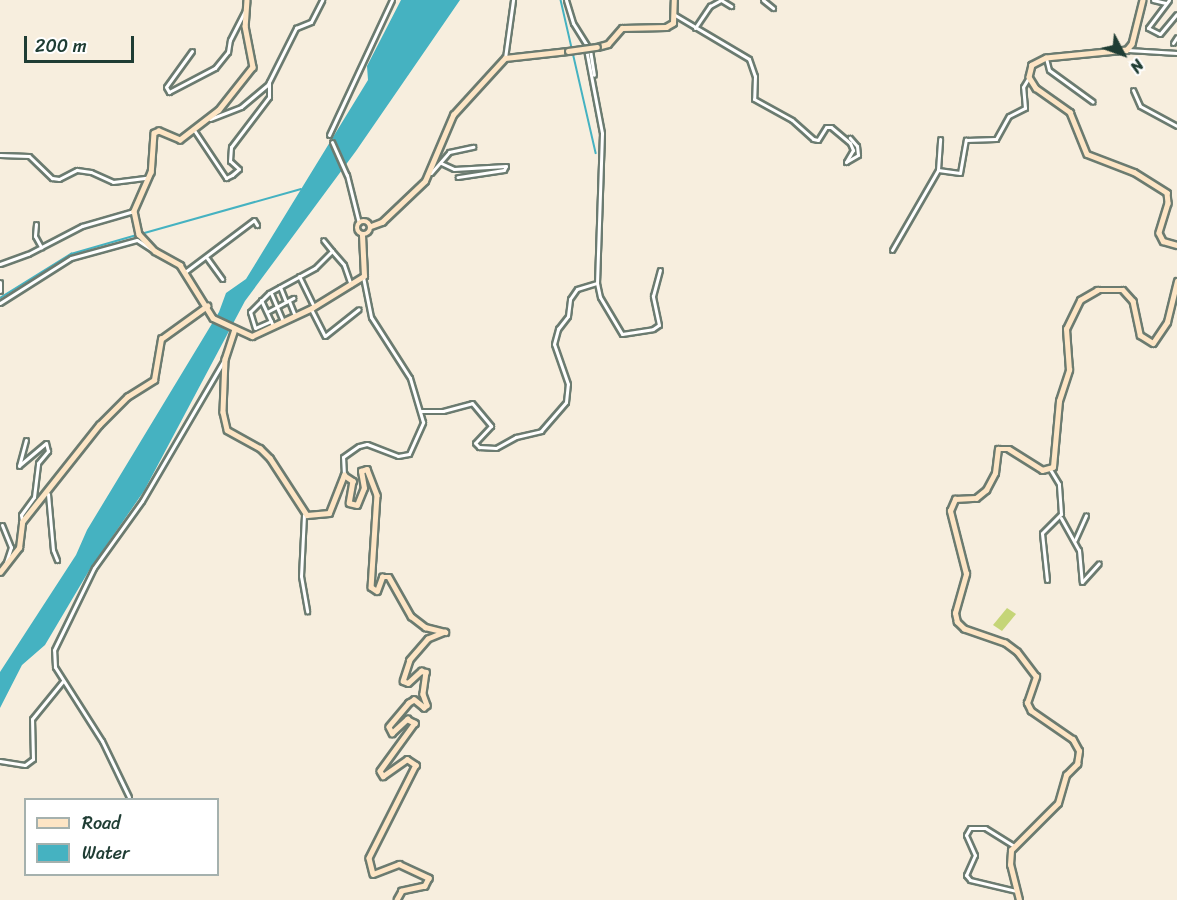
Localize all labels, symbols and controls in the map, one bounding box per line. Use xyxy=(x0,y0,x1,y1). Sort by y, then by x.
scale bar xyxy=(27,24,136,62)
north arrow xyxy=(1093,24,1153,84)
text: 200 m xyxy=(35,30,87,62)
text: N xyxy=(1122,52,1152,80)
legend xyxy=(24,798,219,876)
text: Road xyxy=(82,807,121,839)
text: Water xyxy=(82,837,129,869)

